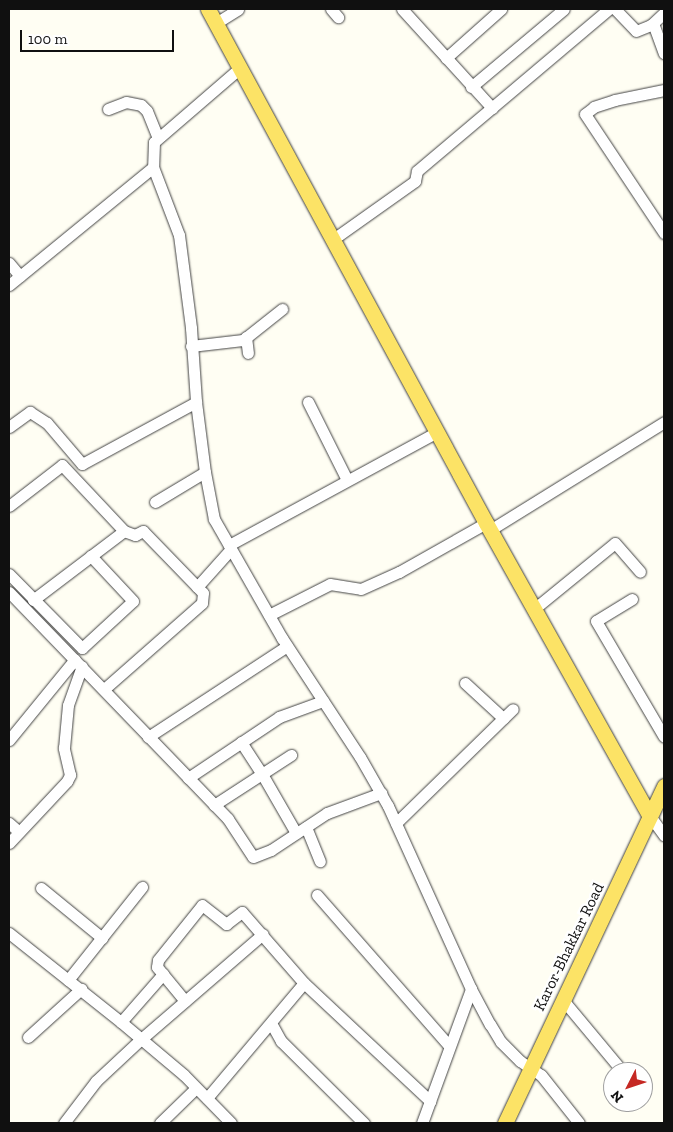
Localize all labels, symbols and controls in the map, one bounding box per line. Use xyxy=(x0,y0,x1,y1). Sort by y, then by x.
scale bar xyxy=(22,20,176,52)
text: 100 m xyxy=(28,30,67,48)
street label: Karor-Bhakkar Road xyxy=(530,880,608,1014)
north arrow xyxy=(603,1062,653,1112)
text: N xyxy=(607,1087,627,1106)

